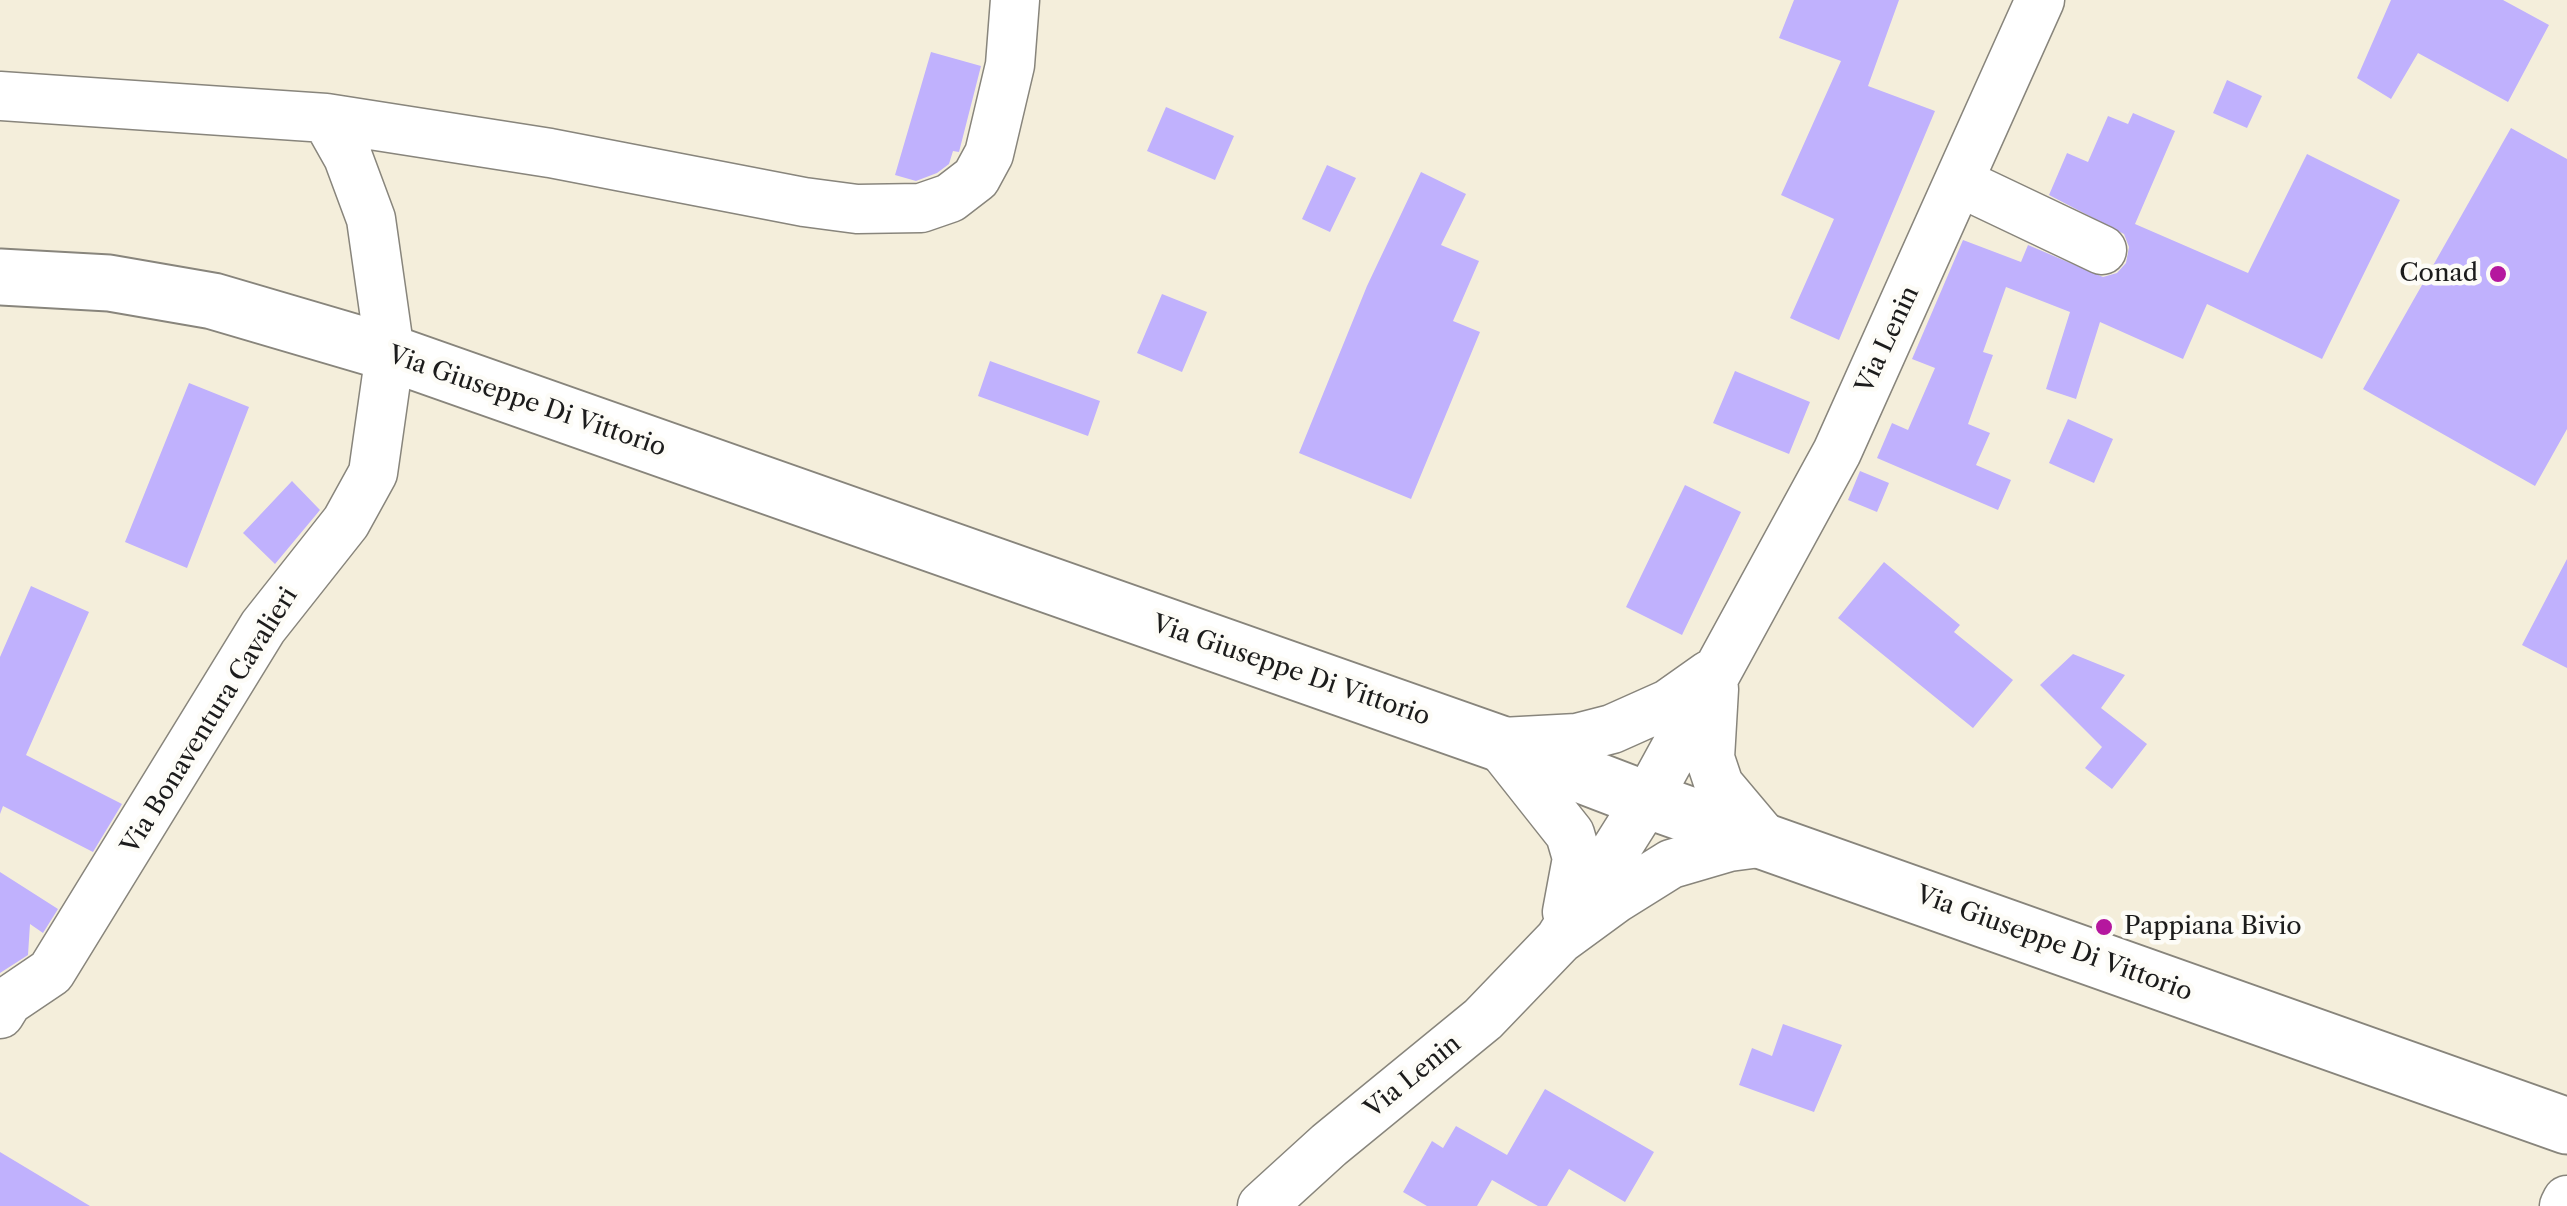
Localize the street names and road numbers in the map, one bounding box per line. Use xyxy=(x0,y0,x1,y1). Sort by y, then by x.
street label: Via Lenin xyxy=(1850,282,1926,398)
street label: Via Giuseppe Di Vittorio xyxy=(384,340,670,464)
street label: Via Bonaventura Cavalieri xyxy=(116,582,304,860)
street label: Via Giuseppe Di Vittorio xyxy=(1148,609,1434,733)
street label: Via Giuseppe Di Vittorio xyxy=(1912,880,2196,1008)
street label: Via Lenin xyxy=(1359,1029,1467,1125)

